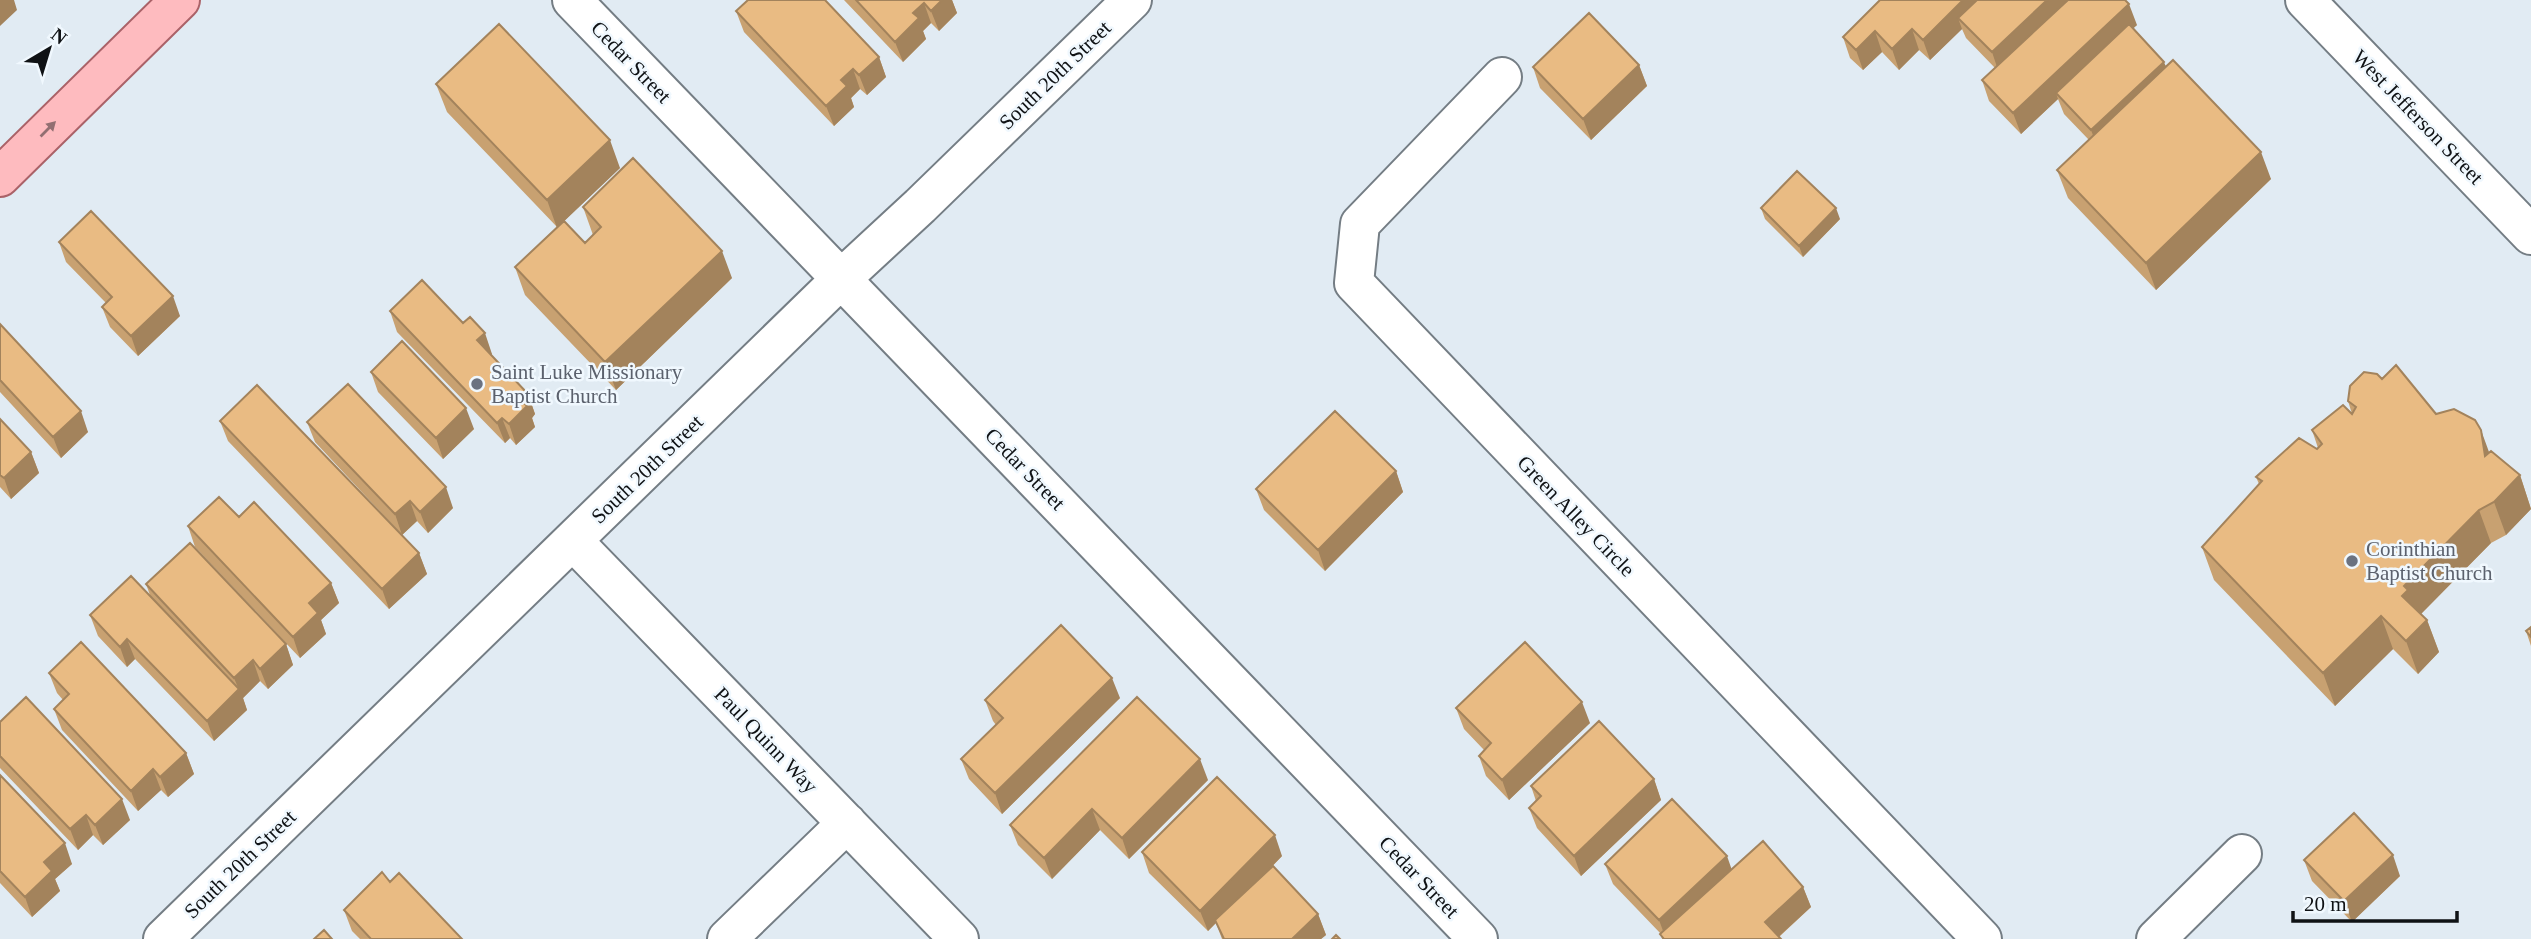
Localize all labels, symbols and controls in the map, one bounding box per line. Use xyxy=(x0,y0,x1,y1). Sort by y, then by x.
north arrow xyxy=(14,14,84,84)
street label: Cedar Street xyxy=(586,16,676,108)
street label: South 20th Street xyxy=(994,16,1116,134)
text: N xyxy=(47,23,71,49)
street label: West Jefferson Street xyxy=(2348,45,2488,189)
one-way arrow xyxy=(40,120,57,137)
place label: Saint Luke Missionary Baptist Church xyxy=(491,360,683,408)
marker: Saint Luke Missionary Baptist Church xyxy=(469,376,485,392)
street label: South 20th Street xyxy=(586,410,708,528)
street label: Cedar Street xyxy=(980,423,1070,515)
street label: Green Alley Circle xyxy=(1512,451,1640,581)
place label: Corinthian Baptist Church xyxy=(2366,537,2493,585)
marker: Corinthian Baptist Church xyxy=(2344,553,2360,569)
street label: Paul Quinn Way xyxy=(709,682,823,798)
street label: South 20th Street xyxy=(179,805,301,923)
street label: Cedar Street xyxy=(1374,831,1464,923)
scale bar xyxy=(2293,880,2458,924)
text: 20 m xyxy=(2304,892,2347,916)

